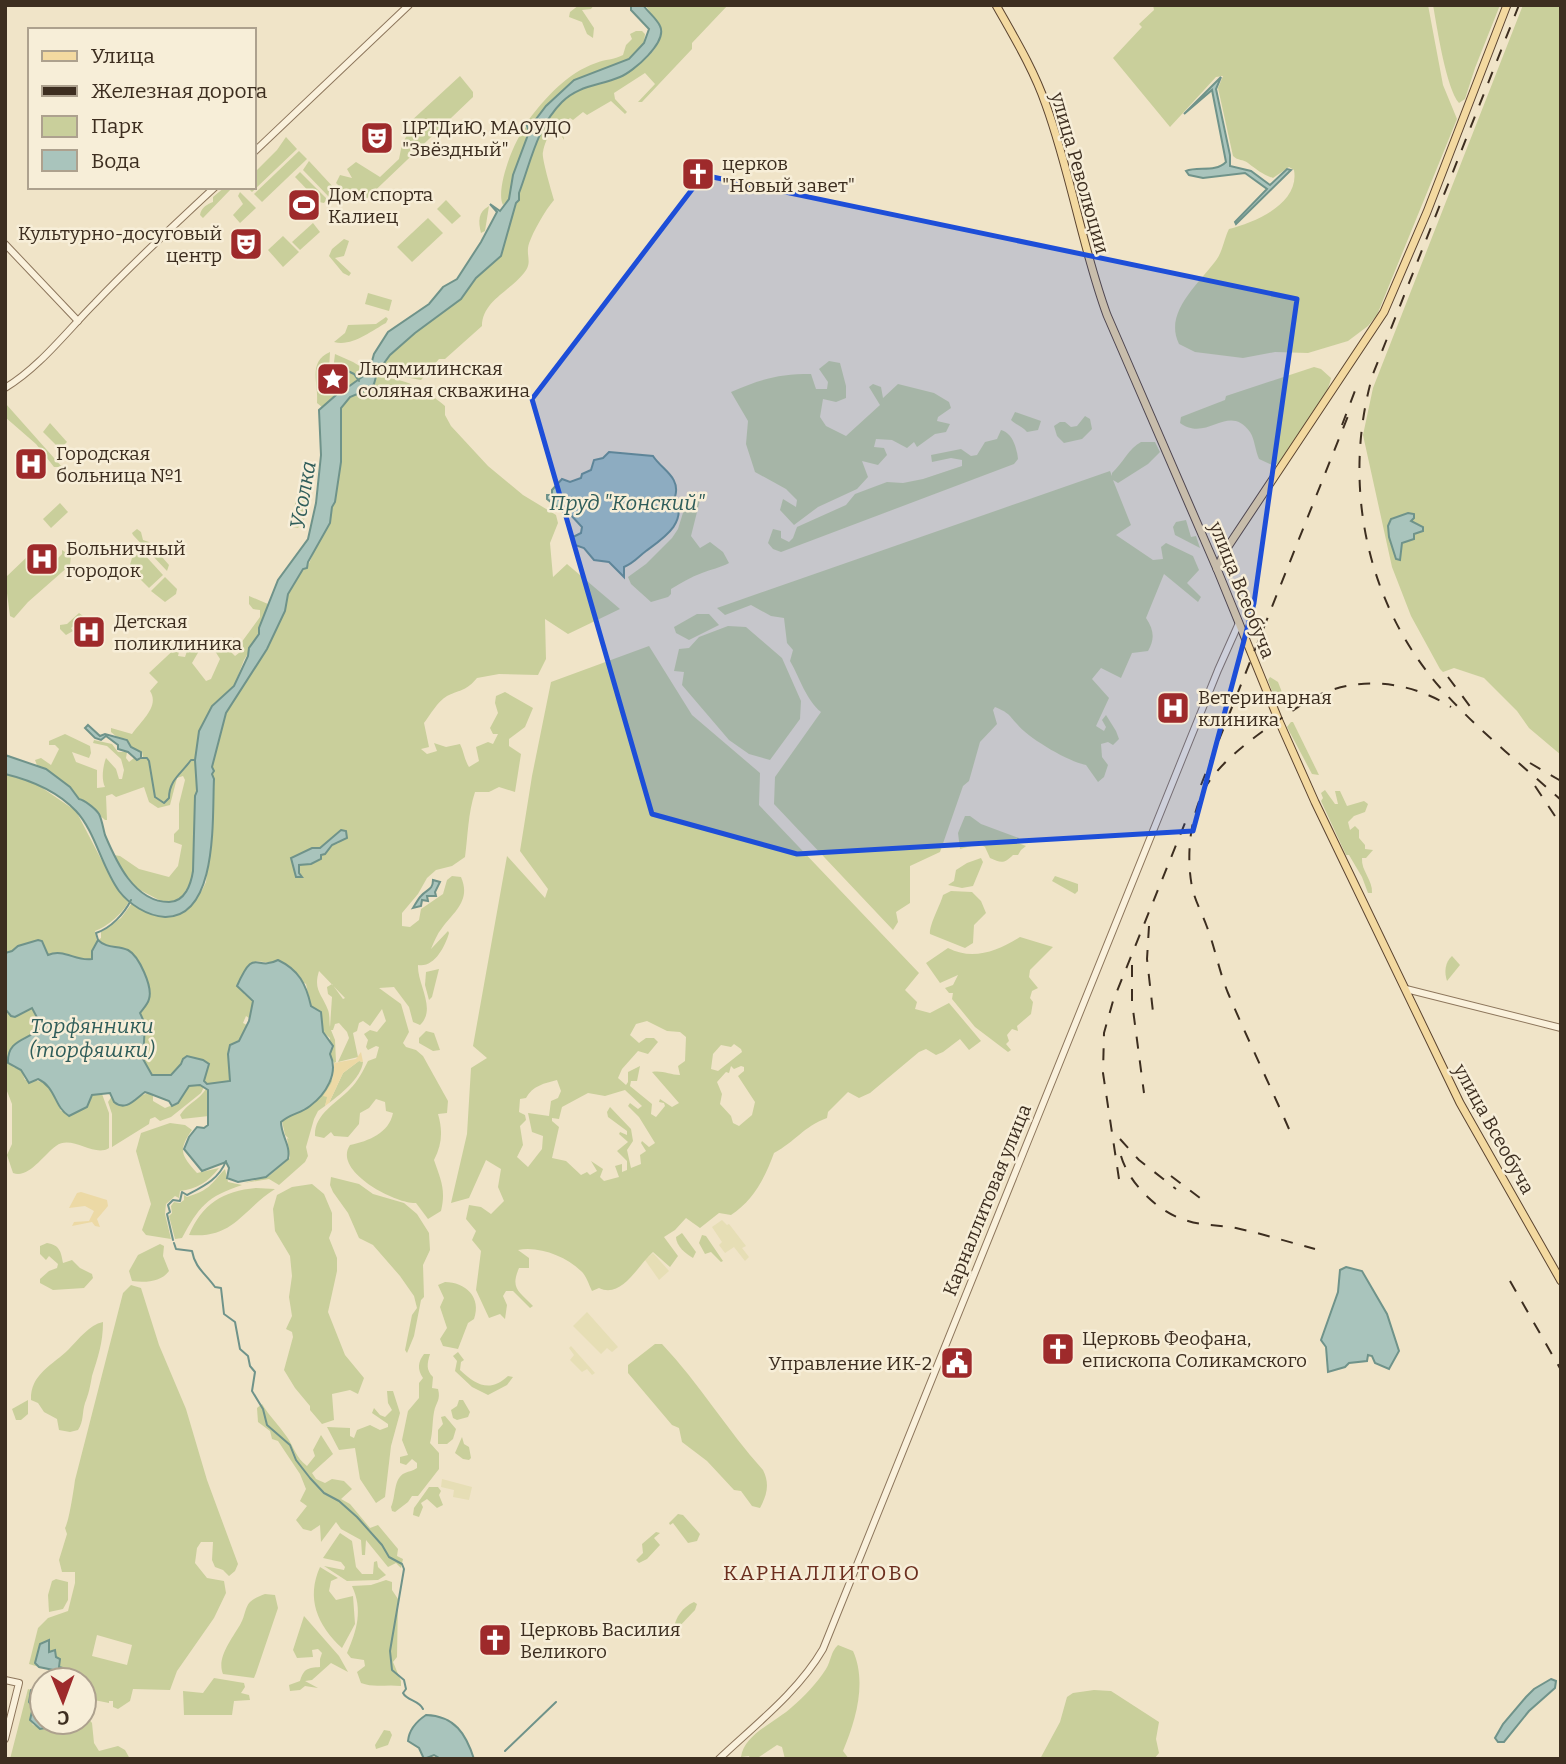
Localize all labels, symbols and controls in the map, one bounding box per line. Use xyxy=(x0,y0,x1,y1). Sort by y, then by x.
legend xyxy=(28,28,256,189)
text: Улица xyxy=(91,43,155,69)
text: Железная дорога xyxy=(91,78,268,104)
street label: улица Революции xyxy=(1046,88,1114,257)
text: Парк xyxy=(91,113,144,139)
place label: ЦРТДиЮ, МАОУДО "Звёздный" xyxy=(402,116,571,161)
theatre icon: ЦРТДиЮ, МАОУДО "Звёздный" xyxy=(358,119,396,157)
text: Вода xyxy=(91,148,141,174)
place label: церков "Новый завет" xyxy=(722,152,855,197)
church icon: церков "Новый завет" xyxy=(679,155,717,193)
place label: Дом спорта Калиец xyxy=(328,183,434,228)
sports icon: Дом спорта Калиец xyxy=(285,186,323,224)
place label: Культурно-досуговый центр xyxy=(18,222,222,267)
theatre icon: Культурно-досуговый центр xyxy=(227,225,265,263)
place label: Людмилинская соляная скважина xyxy=(358,357,531,402)
place icon: Людмилинская соляная скважина xyxy=(314,360,352,398)
place label: Городская больница №1 xyxy=(56,442,182,487)
hospital icon: Городская больница №1 xyxy=(12,445,50,483)
water label: Усолка xyxy=(284,459,322,531)
water label: Пруд "Конский" xyxy=(549,490,705,516)
street label: улица Всеобуча xyxy=(1204,517,1280,662)
place label: Больничный городок xyxy=(66,537,186,582)
hospital icon: Больничный городок xyxy=(23,540,61,578)
place label: Детская поликлиника xyxy=(114,610,243,655)
hospital icon: Детская поликлиника xyxy=(70,613,108,651)
place label: Ветеринарная клиника xyxy=(1198,686,1332,731)
hospital icon: Ветеринарная клиника xyxy=(1154,689,1192,727)
water label: Торфянники (торфяшки) xyxy=(30,1013,155,1063)
street label: улица Всеобуча xyxy=(1448,1059,1540,1199)
street label: Карналлитовая улица xyxy=(938,1100,1036,1299)
place label: Церковь Феофана, епископа Соликамского xyxy=(1082,1327,1307,1372)
church icon: Церковь Феофана, епископа Соликамского xyxy=(1039,1330,1077,1368)
public building icon: Управление ИК-2 xyxy=(938,1344,976,1382)
place label: Управление ИК-2 xyxy=(769,1352,932,1375)
district label: КАРНАЛЛИТОВО xyxy=(723,1560,921,1586)
place label: Церковь Василия Великого xyxy=(520,1618,680,1663)
church icon: Церковь Василия Великого xyxy=(476,1621,514,1659)
north arrow xyxy=(28,1666,98,1736)
text: С xyxy=(57,1706,69,1729)

